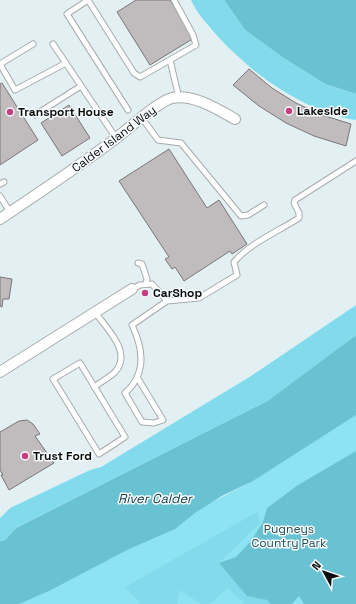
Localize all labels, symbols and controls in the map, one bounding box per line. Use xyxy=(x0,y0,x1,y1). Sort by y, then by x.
street label: Calder Island Way xyxy=(69,102,159,176)
place label: Lakeside xyxy=(297,103,348,119)
place label: Transport House xyxy=(18,104,114,120)
marker: Lakeside xyxy=(284,106,294,116)
marker: Transport House xyxy=(5,107,15,117)
place label: CarShop xyxy=(153,285,202,301)
marker: CarShop xyxy=(140,288,150,298)
place label: Trust Ford xyxy=(33,448,92,464)
marker: Trust Ford xyxy=(20,451,30,461)
water label: River Calder xyxy=(118,490,194,507)
park label: Pugneys Country Park xyxy=(251,521,327,551)
north arrow xyxy=(304,552,344,592)
text: N xyxy=(309,558,324,573)

